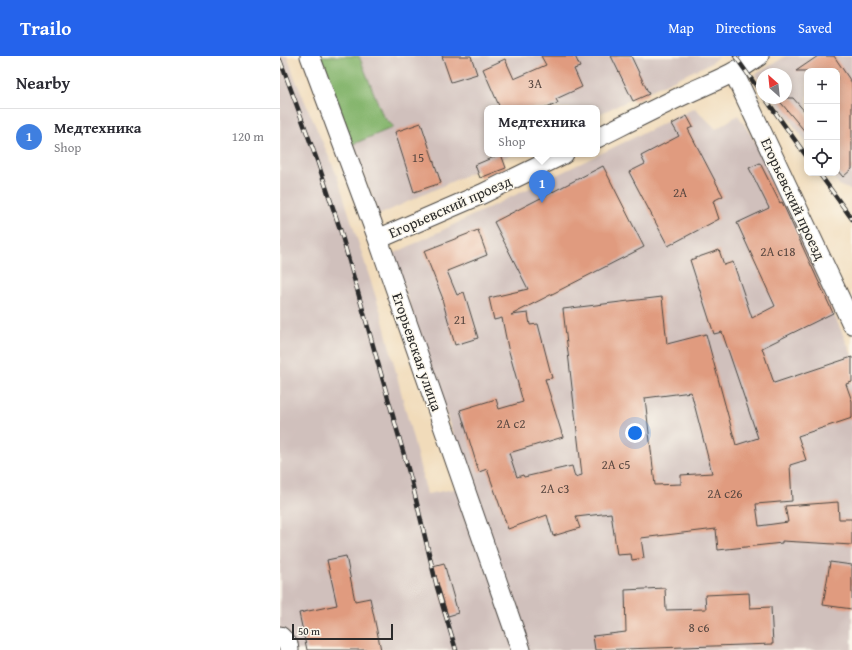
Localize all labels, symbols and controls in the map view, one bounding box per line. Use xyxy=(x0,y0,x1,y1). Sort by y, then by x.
text: Trailo xyxy=(20,14,71,42)
text: Map xyxy=(668,18,694,38)
text: Directions xyxy=(716,18,776,38)
text: Saved xyxy=(798,18,832,38)
north arrow xyxy=(756,68,792,104)
map controls xyxy=(804,68,840,176)
button: + xyxy=(804,68,840,104)
text: Nearby xyxy=(16,70,70,95)
house number: 3А xyxy=(528,74,542,93)
button: − xyxy=(804,104,840,140)
popup xyxy=(484,105,600,157)
text: Медтехника xyxy=(498,111,586,132)
text: Медтехника xyxy=(54,117,141,138)
text: 1 xyxy=(26,127,32,146)
text: 120 m xyxy=(232,127,264,146)
text: Shop xyxy=(498,132,526,151)
street label: Егорьевский проезд xyxy=(756,134,831,263)
text: Shop xyxy=(54,138,81,157)
button: locate xyxy=(804,140,840,176)
house number: 15 xyxy=(412,148,424,167)
street label: Егорьевский проезд xyxy=(385,170,515,243)
pin: 1 xyxy=(529,170,555,203)
house number: 2А xyxy=(673,183,687,202)
house number: 2А с18 xyxy=(760,242,796,261)
street label: Егорьевская улица xyxy=(387,290,448,415)
house number: 21 xyxy=(454,310,466,329)
house number: 2А с2 xyxy=(496,414,526,433)
your location xyxy=(625,423,645,443)
house number: 2А с5 xyxy=(601,455,631,474)
house number: 2А с3 xyxy=(540,479,570,498)
house number: 2А с26 xyxy=(707,484,743,503)
house number: 8 с6 xyxy=(688,618,710,637)
scale bar xyxy=(292,622,393,641)
text: 50 m xyxy=(298,623,320,639)

